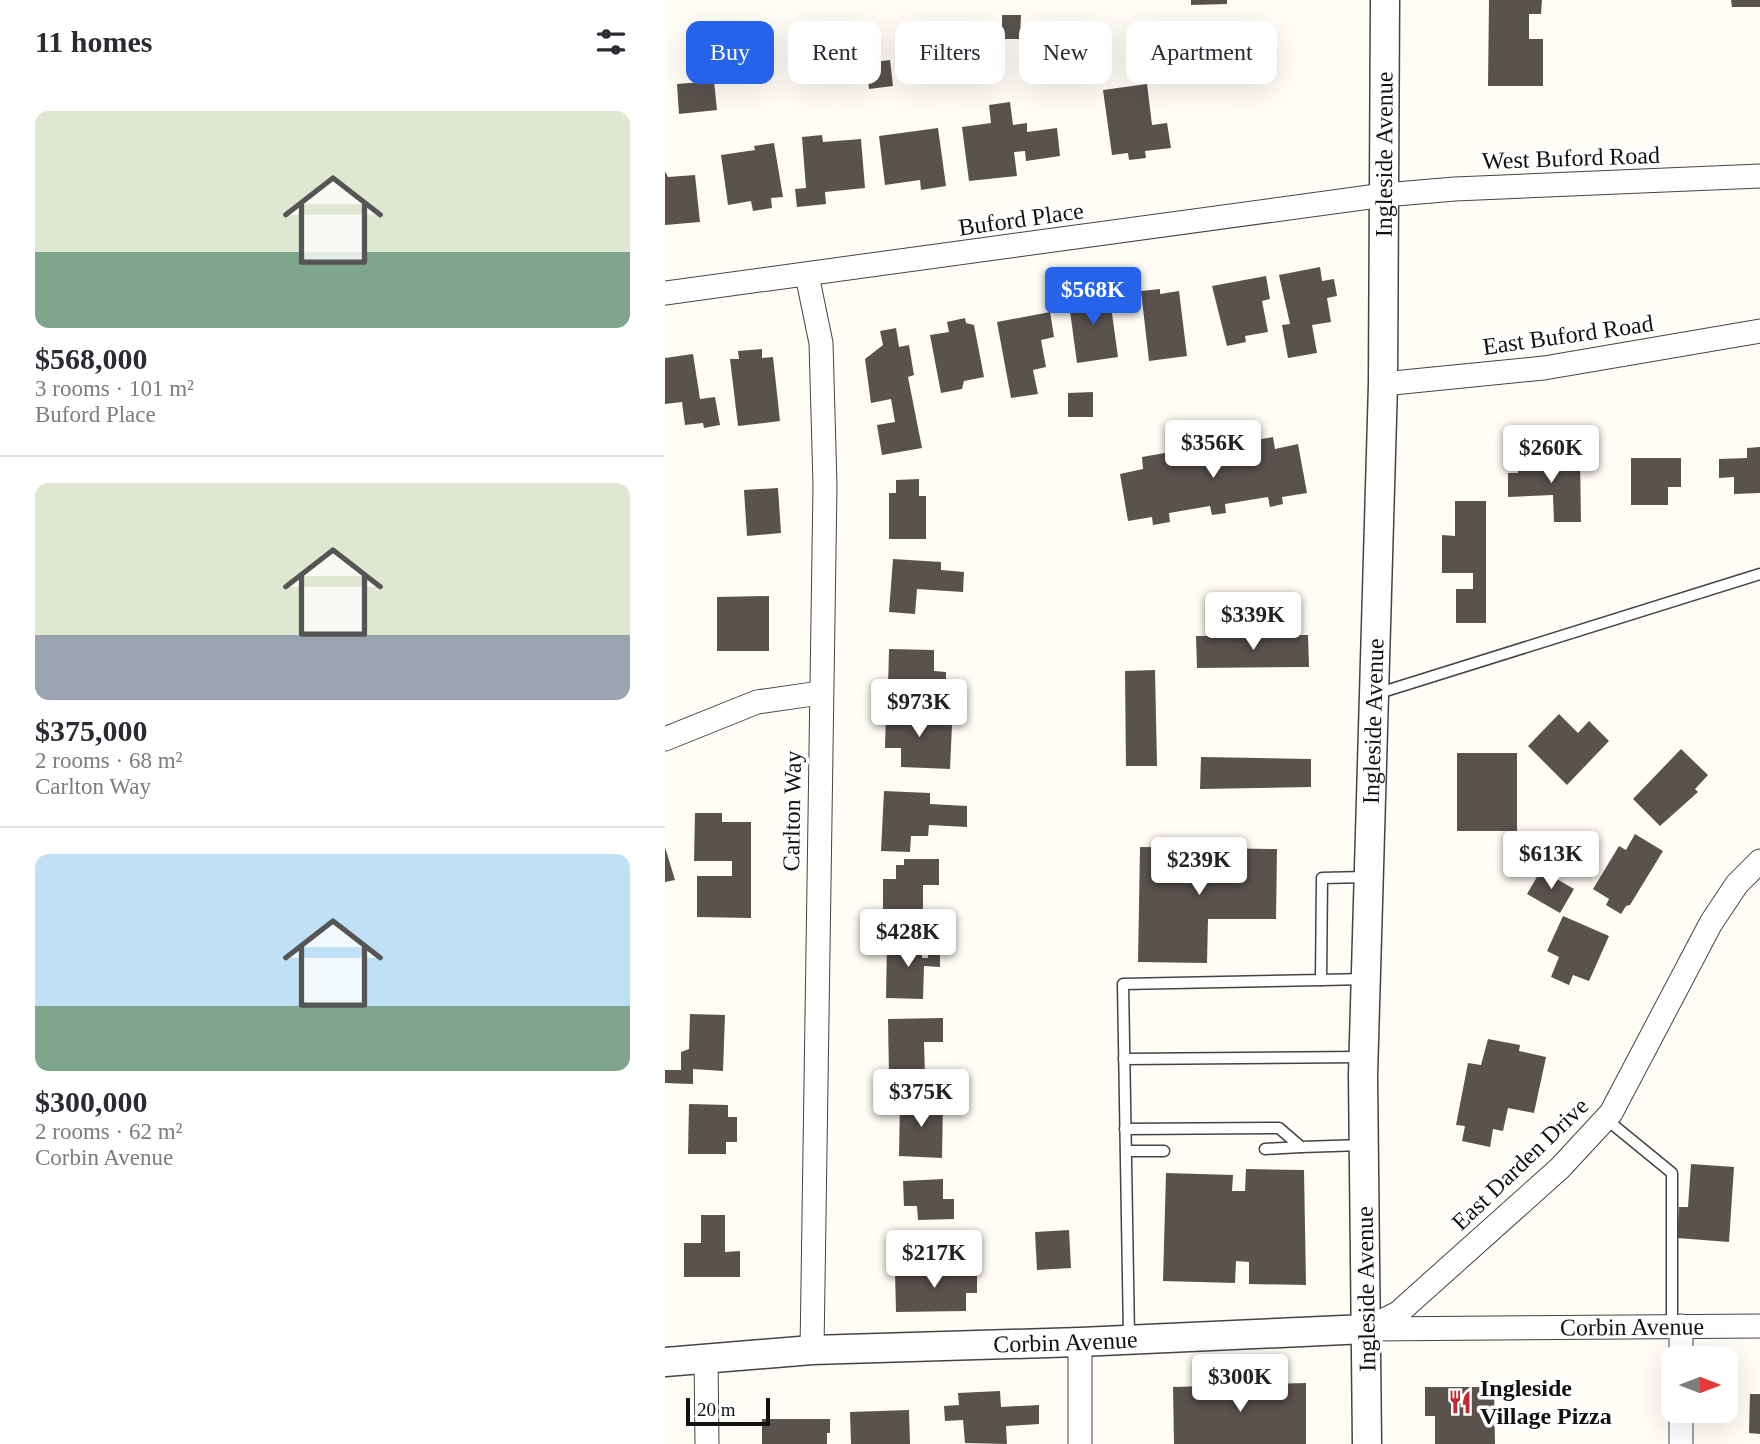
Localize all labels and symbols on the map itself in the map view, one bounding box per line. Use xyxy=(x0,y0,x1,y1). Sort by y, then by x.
street label: Ingleside Avenue xyxy=(1371,71,1398,237)
street label: West Buford Road xyxy=(1482,142,1660,174)
street label: Buford Place xyxy=(957,197,1085,241)
pin: $568K xyxy=(1044,268,1142,327)
street label: East Buford Road xyxy=(1481,310,1655,360)
pin: $356K xyxy=(1164,420,1262,480)
pin: $260K xyxy=(1502,426,1600,485)
pin: $339K xyxy=(1204,592,1302,652)
street label: Ingleside Avenue xyxy=(1358,638,1389,804)
pin: $973K xyxy=(870,680,968,739)
street label: Carlton Way xyxy=(778,750,806,872)
pin: $613K xyxy=(1502,832,1600,891)
pin: $239K xyxy=(1150,838,1248,897)
pin: $428K xyxy=(859,909,957,969)
pin: $375K xyxy=(872,1070,970,1129)
street label: East Darden Drive xyxy=(1447,1093,1593,1235)
street label: Ingleside Avenue xyxy=(1352,1206,1380,1372)
pin: $217K xyxy=(885,1230,983,1290)
street label: Corbin Avenue xyxy=(1560,1313,1704,1341)
street label: Corbin Avenue xyxy=(993,1326,1138,1358)
north arrow xyxy=(1661,1346,1738,1423)
pin: $300K xyxy=(1191,1354,1289,1414)
place label: Ingleside Village Pizza xyxy=(1480,1375,1612,1429)
restaurant icon: Ingleside Village Pizza xyxy=(1446,1388,1474,1416)
scale bar xyxy=(686,1395,770,1427)

